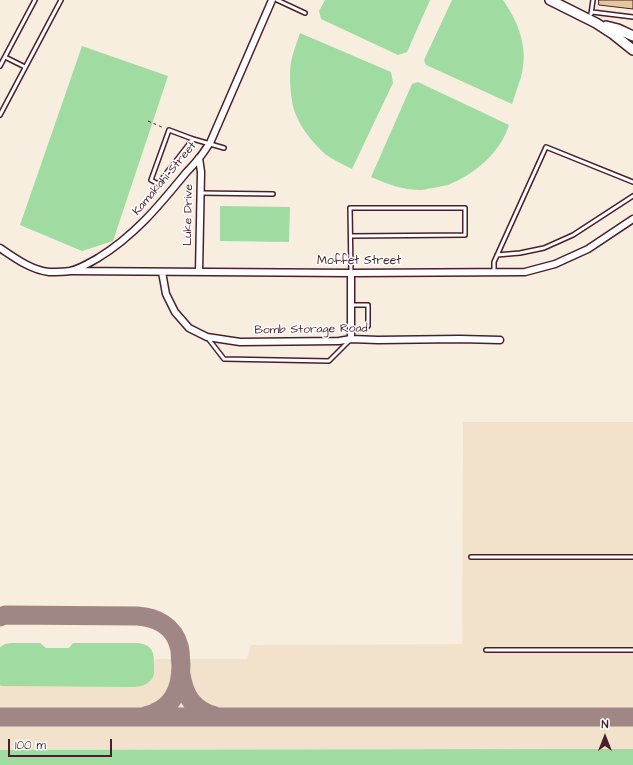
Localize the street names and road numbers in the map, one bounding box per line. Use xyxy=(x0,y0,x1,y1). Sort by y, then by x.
street label: Kamakahi Street xyxy=(130,139,200,219)
street label: Luke Drive xyxy=(181,184,197,246)
street label: Moffet Street xyxy=(317,254,401,268)
street label: Bomb Storage Road xyxy=(254,322,368,338)

